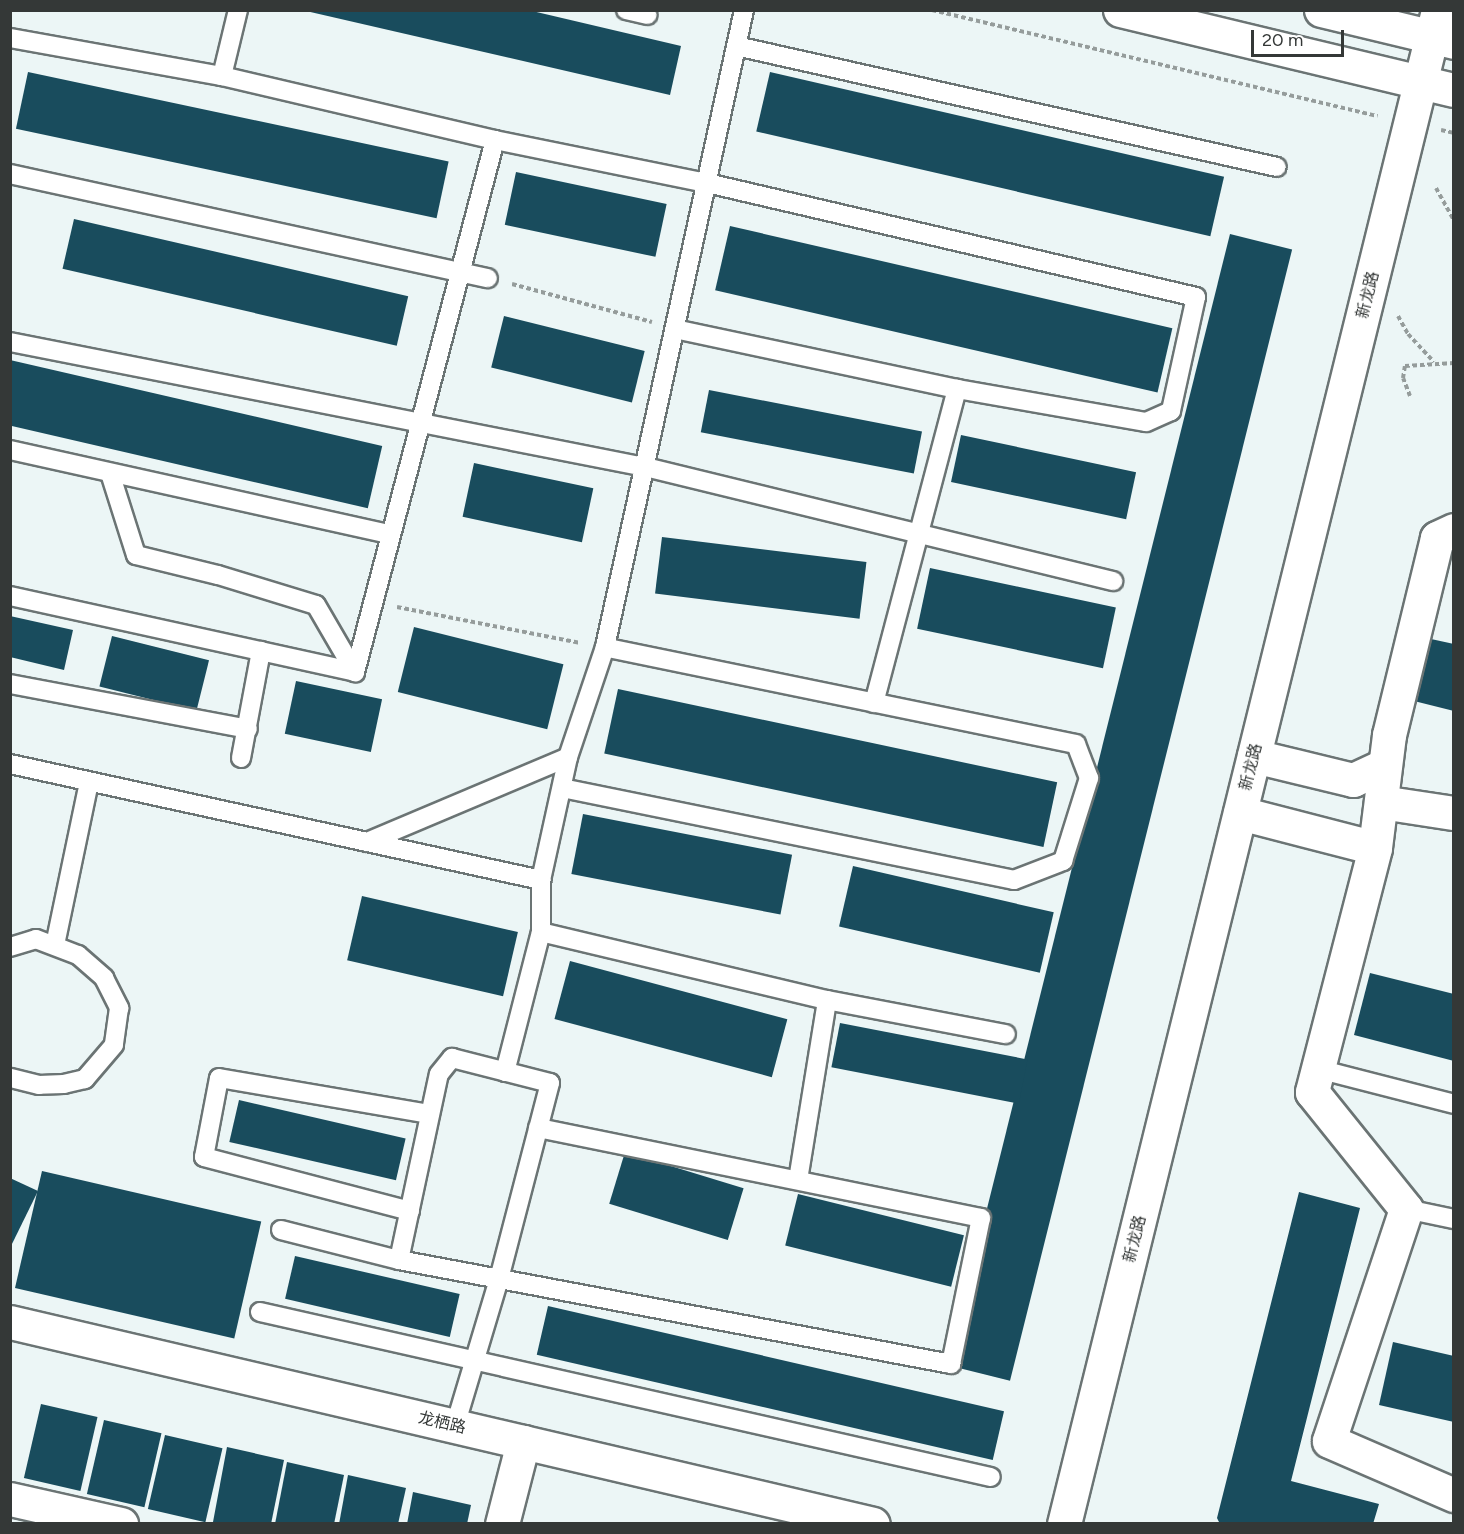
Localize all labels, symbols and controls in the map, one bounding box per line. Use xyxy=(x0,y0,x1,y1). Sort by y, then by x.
scale bar xyxy=(1254,18,1347,56)
text: 20 m xyxy=(1262,29,1303,51)
street label: 新龙路 xyxy=(1353,269,1383,321)
street label: 新龙路 xyxy=(1236,741,1266,793)
street label: 新龙路 xyxy=(1120,1213,1150,1265)
street label: 龙栖路 xyxy=(416,1408,468,1438)

